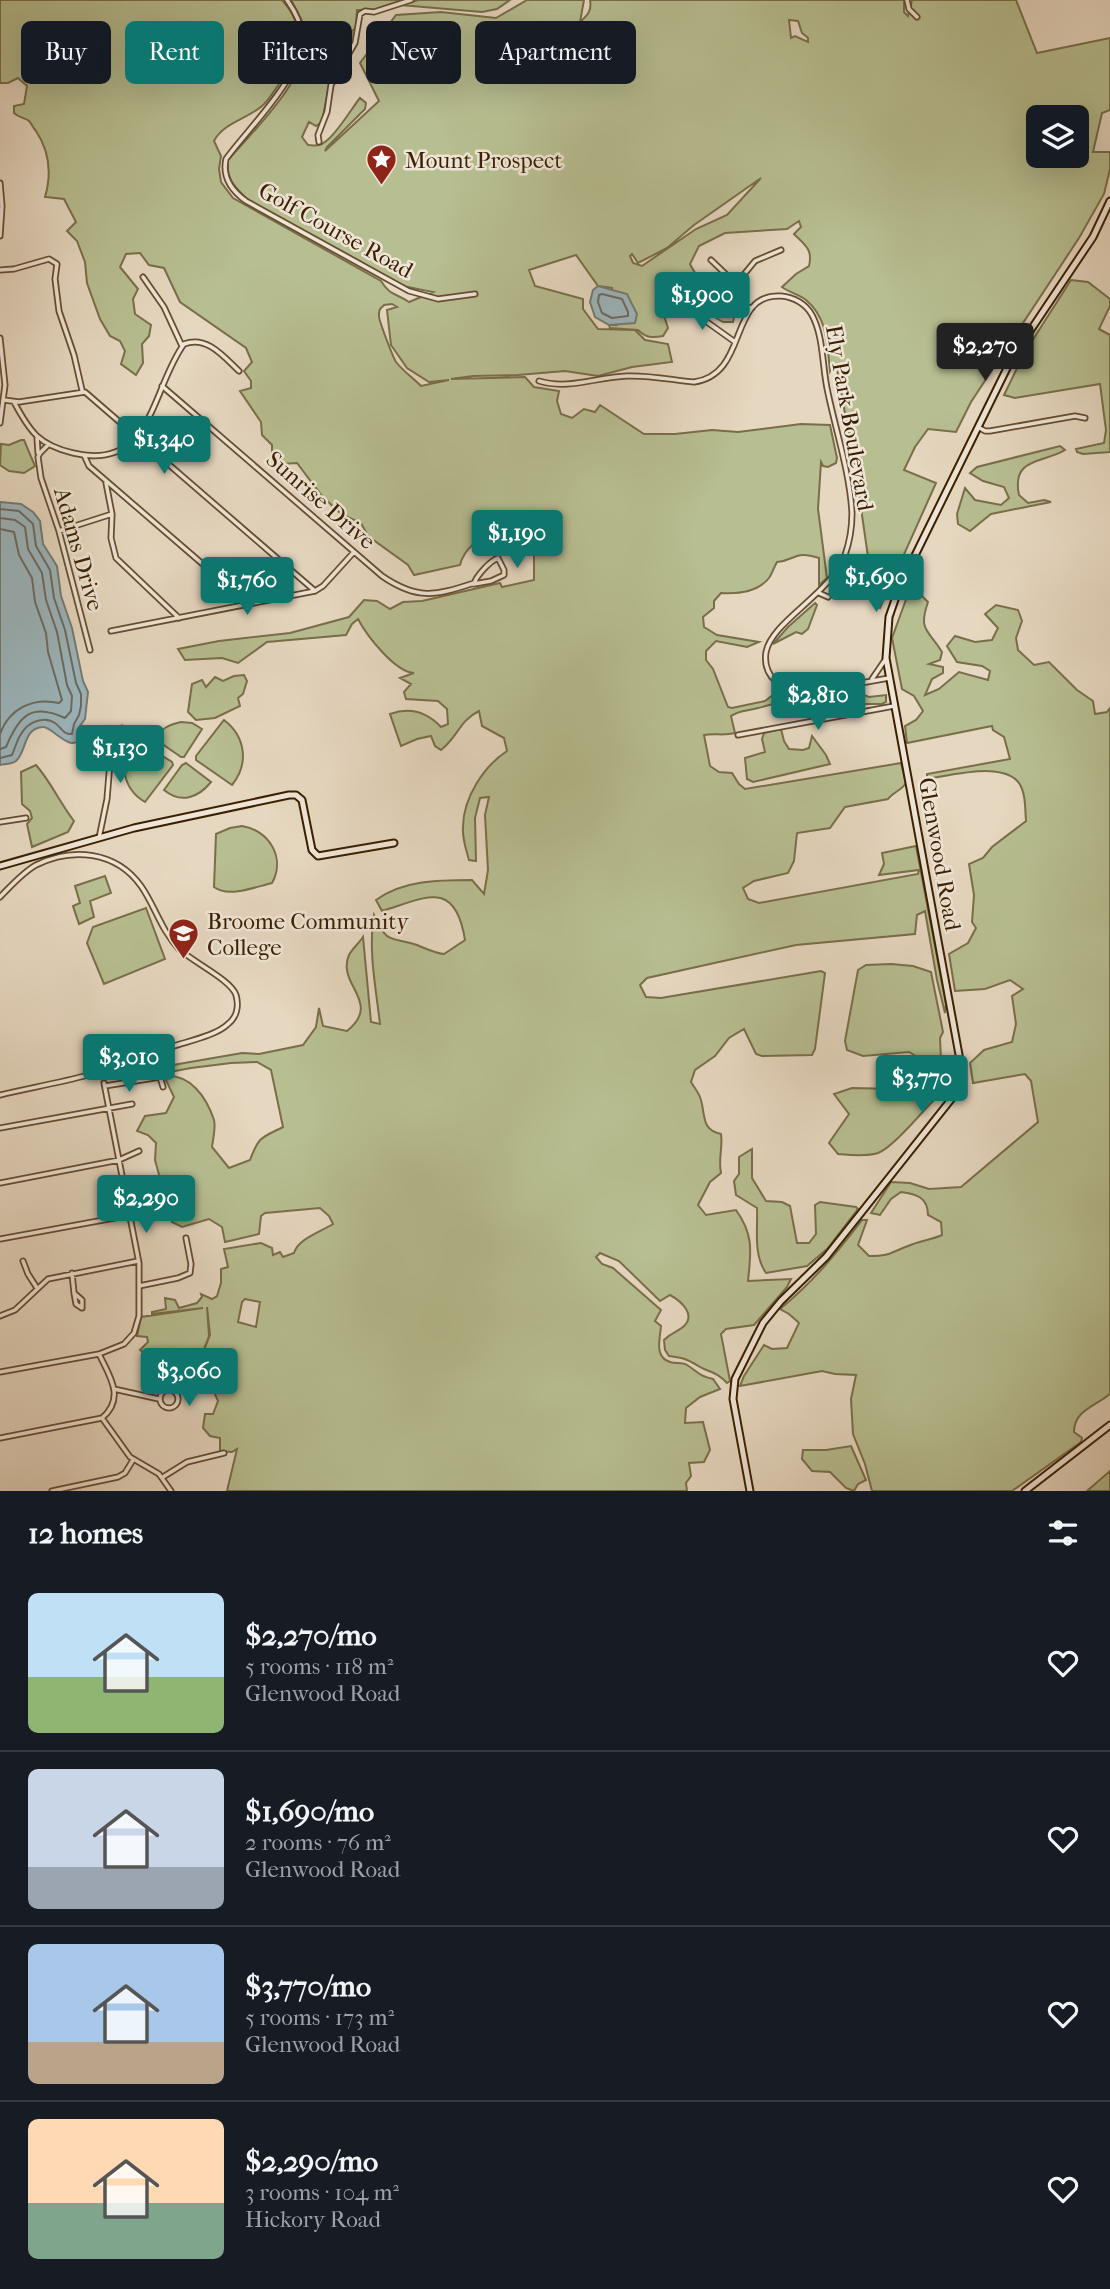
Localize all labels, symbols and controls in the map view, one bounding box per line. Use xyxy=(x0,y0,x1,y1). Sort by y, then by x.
chip: Buy xyxy=(21,21,111,84)
chip: Rent xyxy=(125,21,224,84)
chip: Filters xyxy=(238,21,352,84)
chip: New xyxy=(366,21,461,84)
chip: Apartment xyxy=(475,21,636,84)
map controls xyxy=(1026,105,1089,168)
button: layers xyxy=(1026,105,1089,168)
place icon: Mount Prospect xyxy=(365,143,399,187)
place label: Mount Prospect xyxy=(405,147,562,174)
street label: Golf Course Road xyxy=(254,177,418,284)
pin: $1,900 xyxy=(645,272,759,332)
text: $1,900 xyxy=(671,281,733,308)
street label: Ely Park Boulevard xyxy=(820,323,879,514)
pin: $2,270 xyxy=(928,324,1042,383)
text: $2,270 xyxy=(953,332,1017,359)
pin: $1,340 xyxy=(107,416,221,476)
text: $1,340 xyxy=(133,425,195,452)
street label: Sunrise Drive xyxy=(261,446,381,555)
street label: Adams Drive xyxy=(48,484,109,614)
pin: $1,190 xyxy=(460,510,574,570)
text: $1,190 xyxy=(488,519,546,546)
pin: $1,690 xyxy=(819,554,933,614)
pin: $1,760 xyxy=(190,558,304,617)
text: $1,690 xyxy=(845,563,907,590)
text: $1,760 xyxy=(217,566,277,593)
pin: $2,810 xyxy=(761,672,875,732)
text: $2,810 xyxy=(787,681,849,708)
pin: $1,130 xyxy=(63,726,177,785)
text: $1,130 xyxy=(92,734,148,761)
street label: Glenwood Road xyxy=(913,775,966,933)
place label: Broome Community College xyxy=(207,908,409,961)
school or university icon: Broome Community College xyxy=(167,917,201,961)
pin: $3,010 xyxy=(72,1034,186,1094)
text: $3,010 xyxy=(99,1043,159,1070)
pin: $3,770 xyxy=(865,1056,979,1115)
text: $3,770 xyxy=(892,1064,952,1091)
pin: $2,290 xyxy=(89,1176,203,1235)
text: $2,290 xyxy=(113,1184,179,1211)
pin: $3,060 xyxy=(132,1348,246,1408)
text: $3,060 xyxy=(157,1357,221,1384)
icon: filters xyxy=(1044,1514,1082,1552)
text: 12 homes xyxy=(28,1516,143,1551)
text: $2,270/mo xyxy=(245,1618,377,1653)
icon: home xyxy=(84,1621,168,1705)
icon: heart xyxy=(1044,1644,1082,1682)
text: 5 rooms · 118 m² xyxy=(245,1653,393,1680)
text: Glenwood Road xyxy=(245,1680,400,1707)
text: $1,690/mo xyxy=(245,1794,374,1829)
icon: home xyxy=(84,1797,168,1881)
icon: heart xyxy=(1044,1820,1082,1858)
text: 2 rooms · 76 m² xyxy=(245,1829,391,1856)
text: Glenwood Road xyxy=(245,1856,400,1883)
text: $3,770/mo xyxy=(245,1969,371,2004)
icon: home xyxy=(84,1972,168,2056)
icon: heart xyxy=(1044,1995,1082,2033)
text: 5 rooms · 173 m² xyxy=(245,2004,394,2031)
text: Glenwood Road xyxy=(245,2031,400,2058)
text: $2,290/mo xyxy=(245,2144,378,2179)
icon: home xyxy=(84,2147,168,2231)
icon: heart xyxy=(1044,2170,1082,2208)
text: 3 rooms · 104 m² xyxy=(245,2179,399,2206)
text: Hickory Road xyxy=(245,2206,381,2233)

